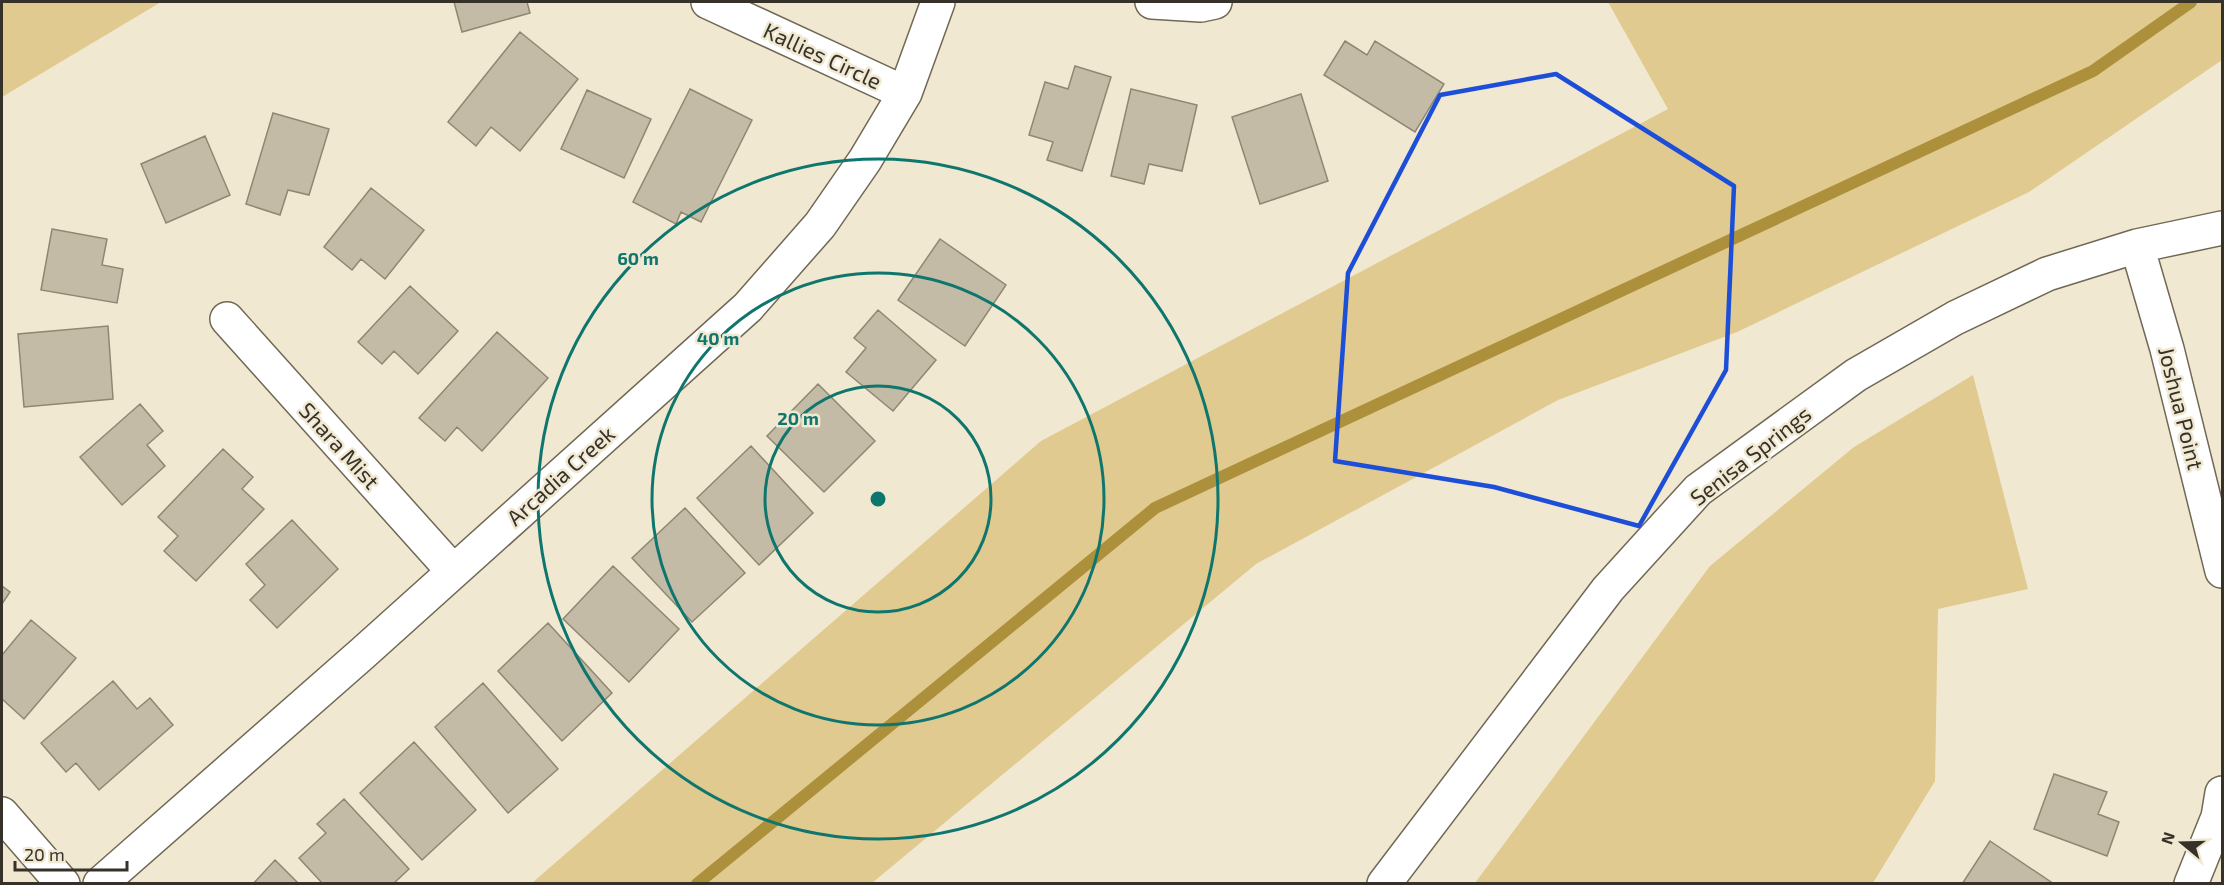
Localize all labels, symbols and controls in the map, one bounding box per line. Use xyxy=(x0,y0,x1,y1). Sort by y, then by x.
street label: Kallies Circle xyxy=(760,16,886,94)
text: 60 m xyxy=(617,247,659,269)
text: 40 m xyxy=(697,327,739,349)
street label: Joshua Point xyxy=(2154,344,2210,472)
street label: Shara Mist xyxy=(294,396,386,494)
street label: Senisa Springs xyxy=(1684,400,1816,510)
text: 20 m xyxy=(777,407,819,429)
street label: Arcadia Creek xyxy=(501,420,619,530)
centre of rings xyxy=(868,489,888,509)
north arrow xyxy=(2152,813,2212,873)
text: N xyxy=(2156,829,2178,847)
scale bar xyxy=(15,834,128,872)
text: 20 m xyxy=(24,843,65,865)

